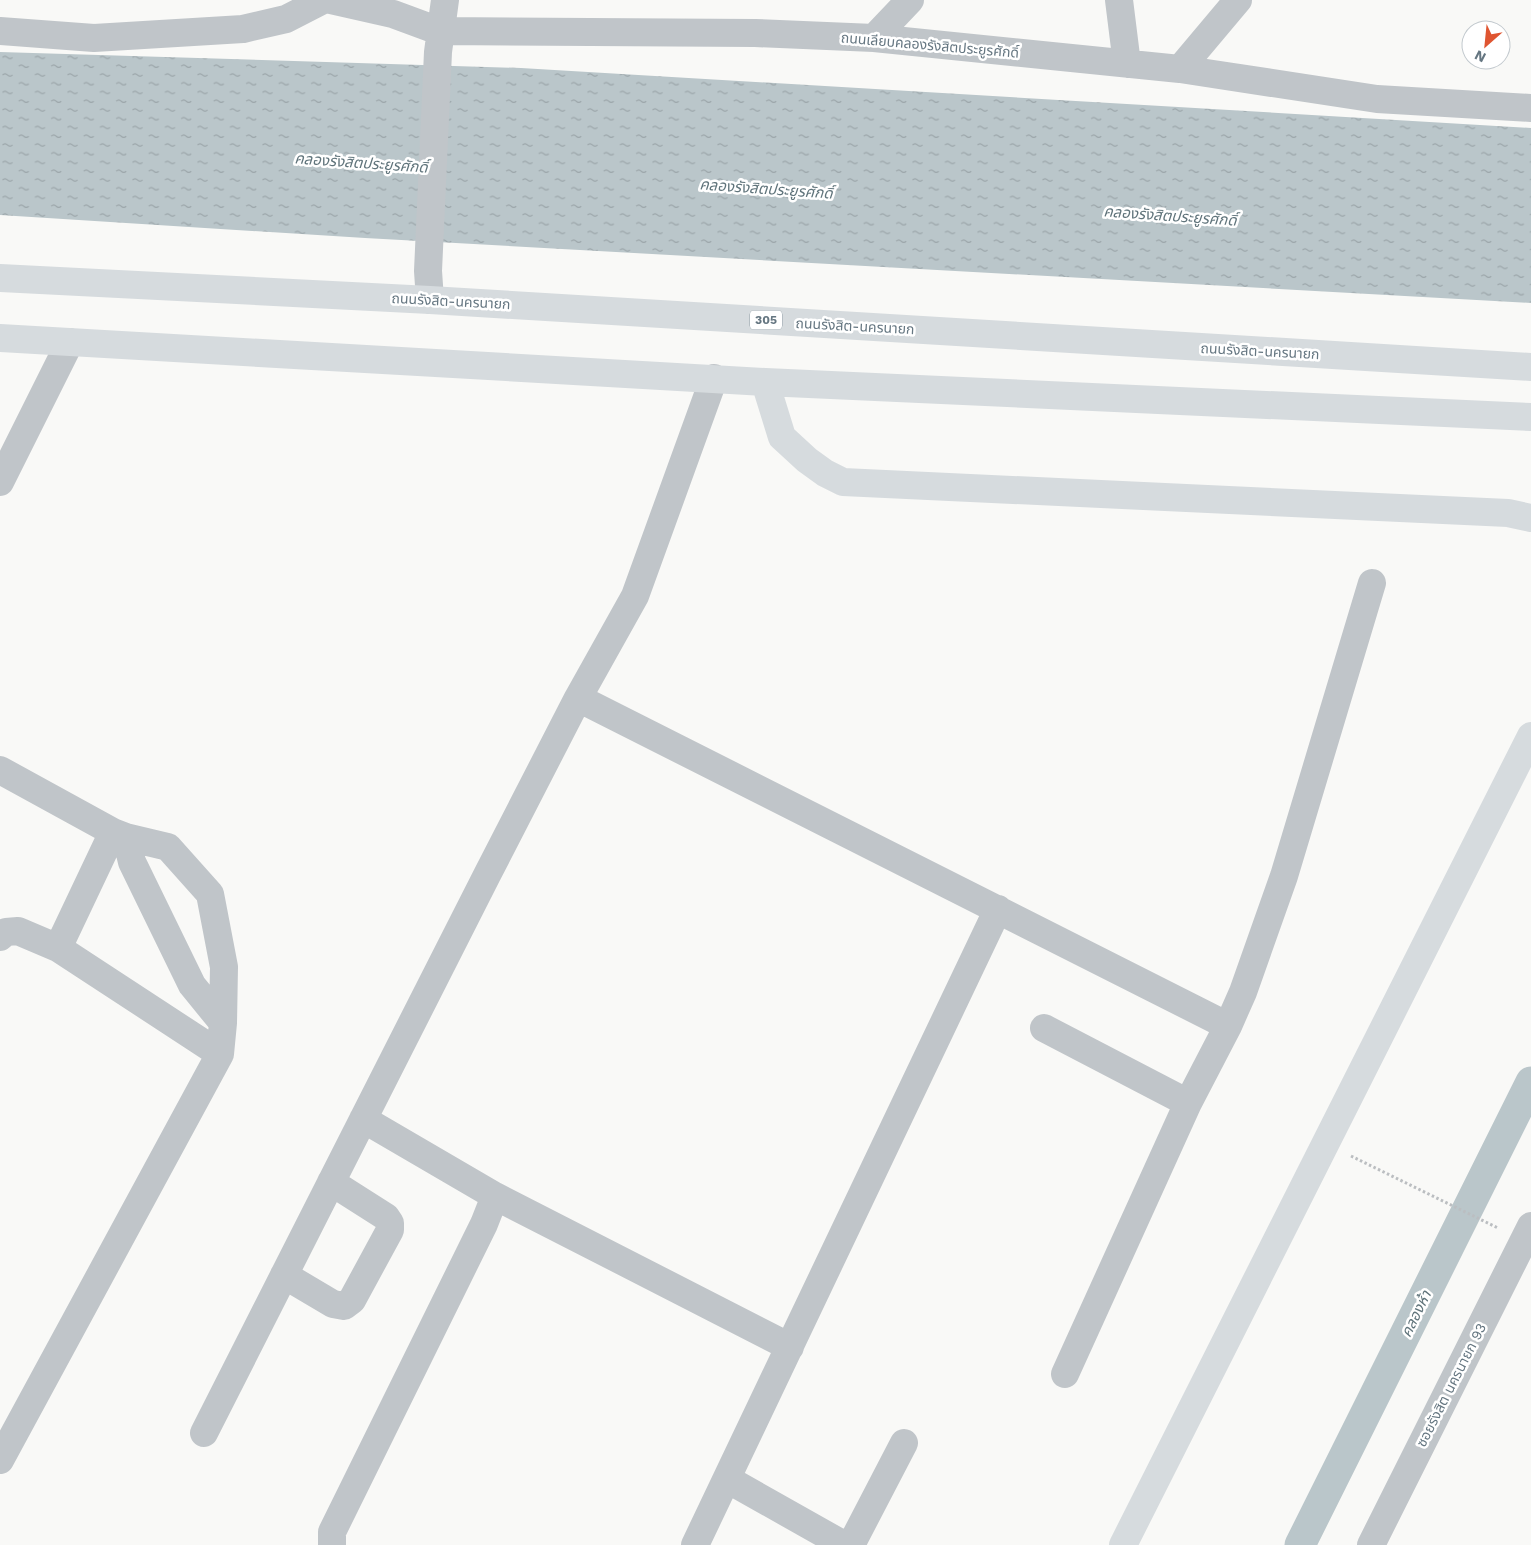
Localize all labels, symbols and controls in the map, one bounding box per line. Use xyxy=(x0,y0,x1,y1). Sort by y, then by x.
north arrow xyxy=(1461,20,1511,70)
street label: ถนนเลียบคลองรังสิตประยูรศักดิ์ xyxy=(840,29,1020,62)
text: N xyxy=(1472,47,1488,66)
water label: คลองรังสิตประยูรศักดิ์ xyxy=(294,149,432,177)
water label: คลองรังสิตประยูรศักดิ์ xyxy=(699,175,837,203)
water label: คลองรังสิตประยูรศักดิ์ xyxy=(1103,202,1241,230)
street label: ถนนรังสิต-นครนายก xyxy=(391,290,511,312)
road number: 305 xyxy=(750,310,782,330)
street label: ถนนรังสิต-นครนายก xyxy=(795,315,915,337)
street label: ถนนรังสิต-นครนายก xyxy=(1200,340,1320,362)
water label: คลองห้า xyxy=(1397,1287,1435,1340)
street label: ซอยรังสิต นครนายก 93 xyxy=(1413,1321,1489,1449)

